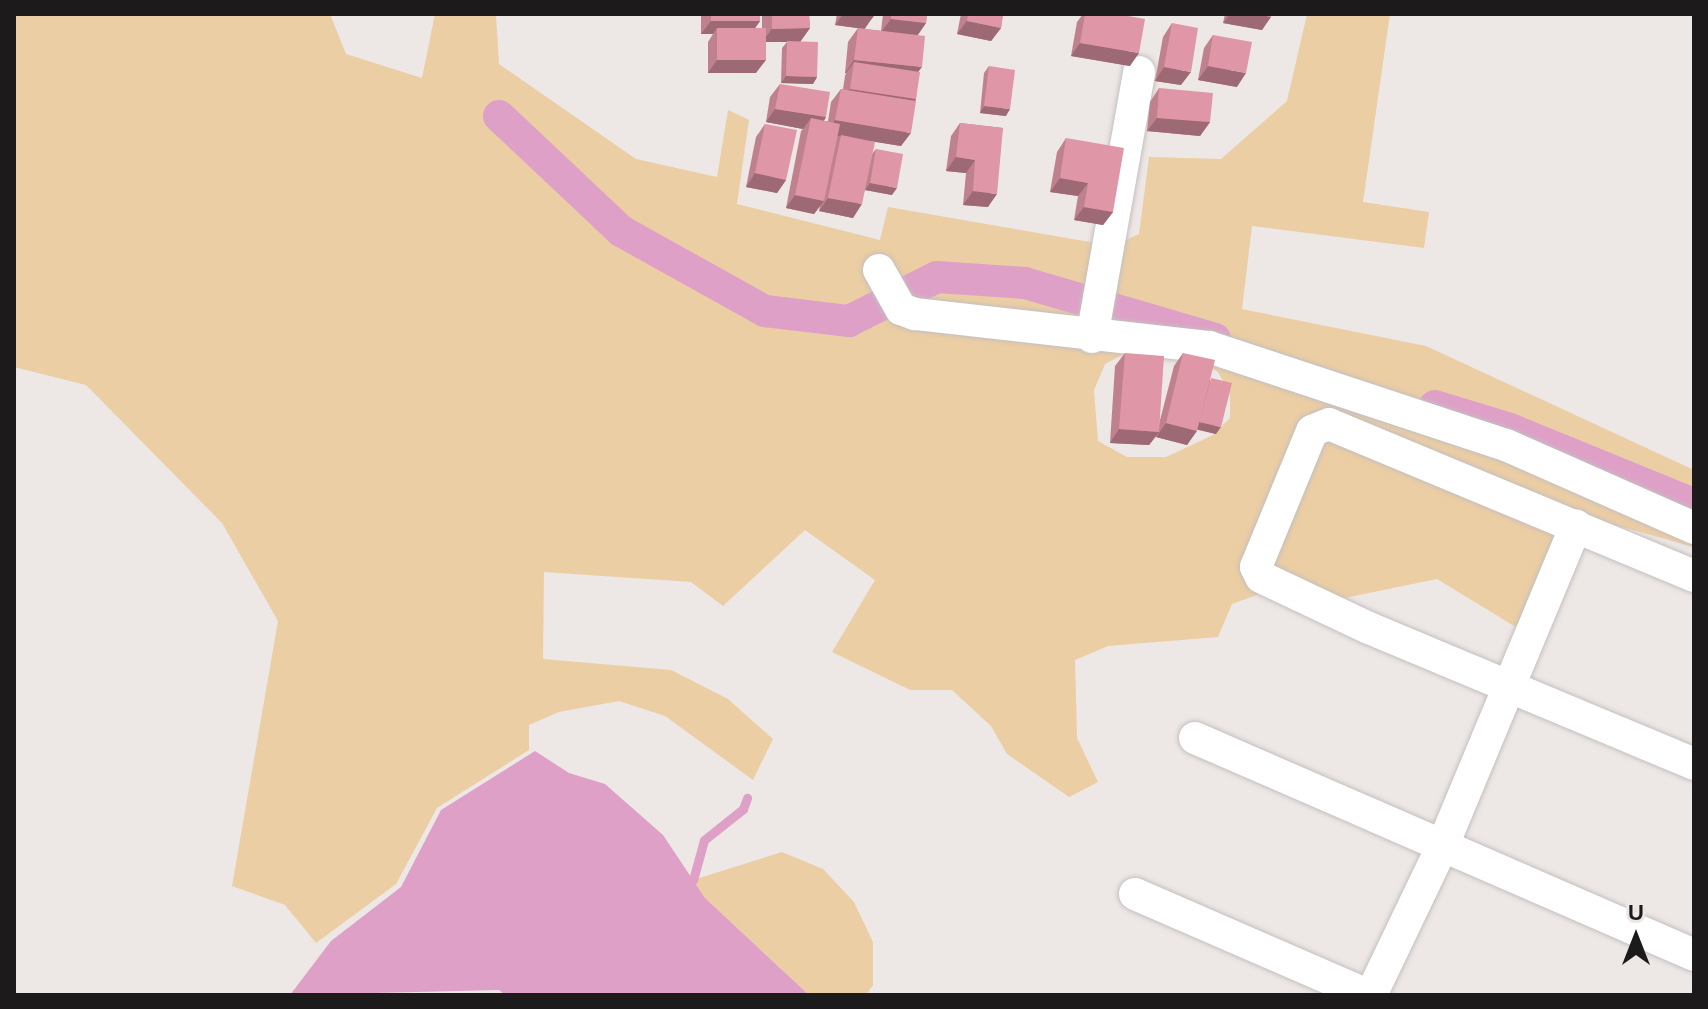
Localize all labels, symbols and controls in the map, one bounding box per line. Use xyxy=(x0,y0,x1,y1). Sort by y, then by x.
north arrow xyxy=(1596,897,1676,977)
text: U xyxy=(1628,900,1644,925)

